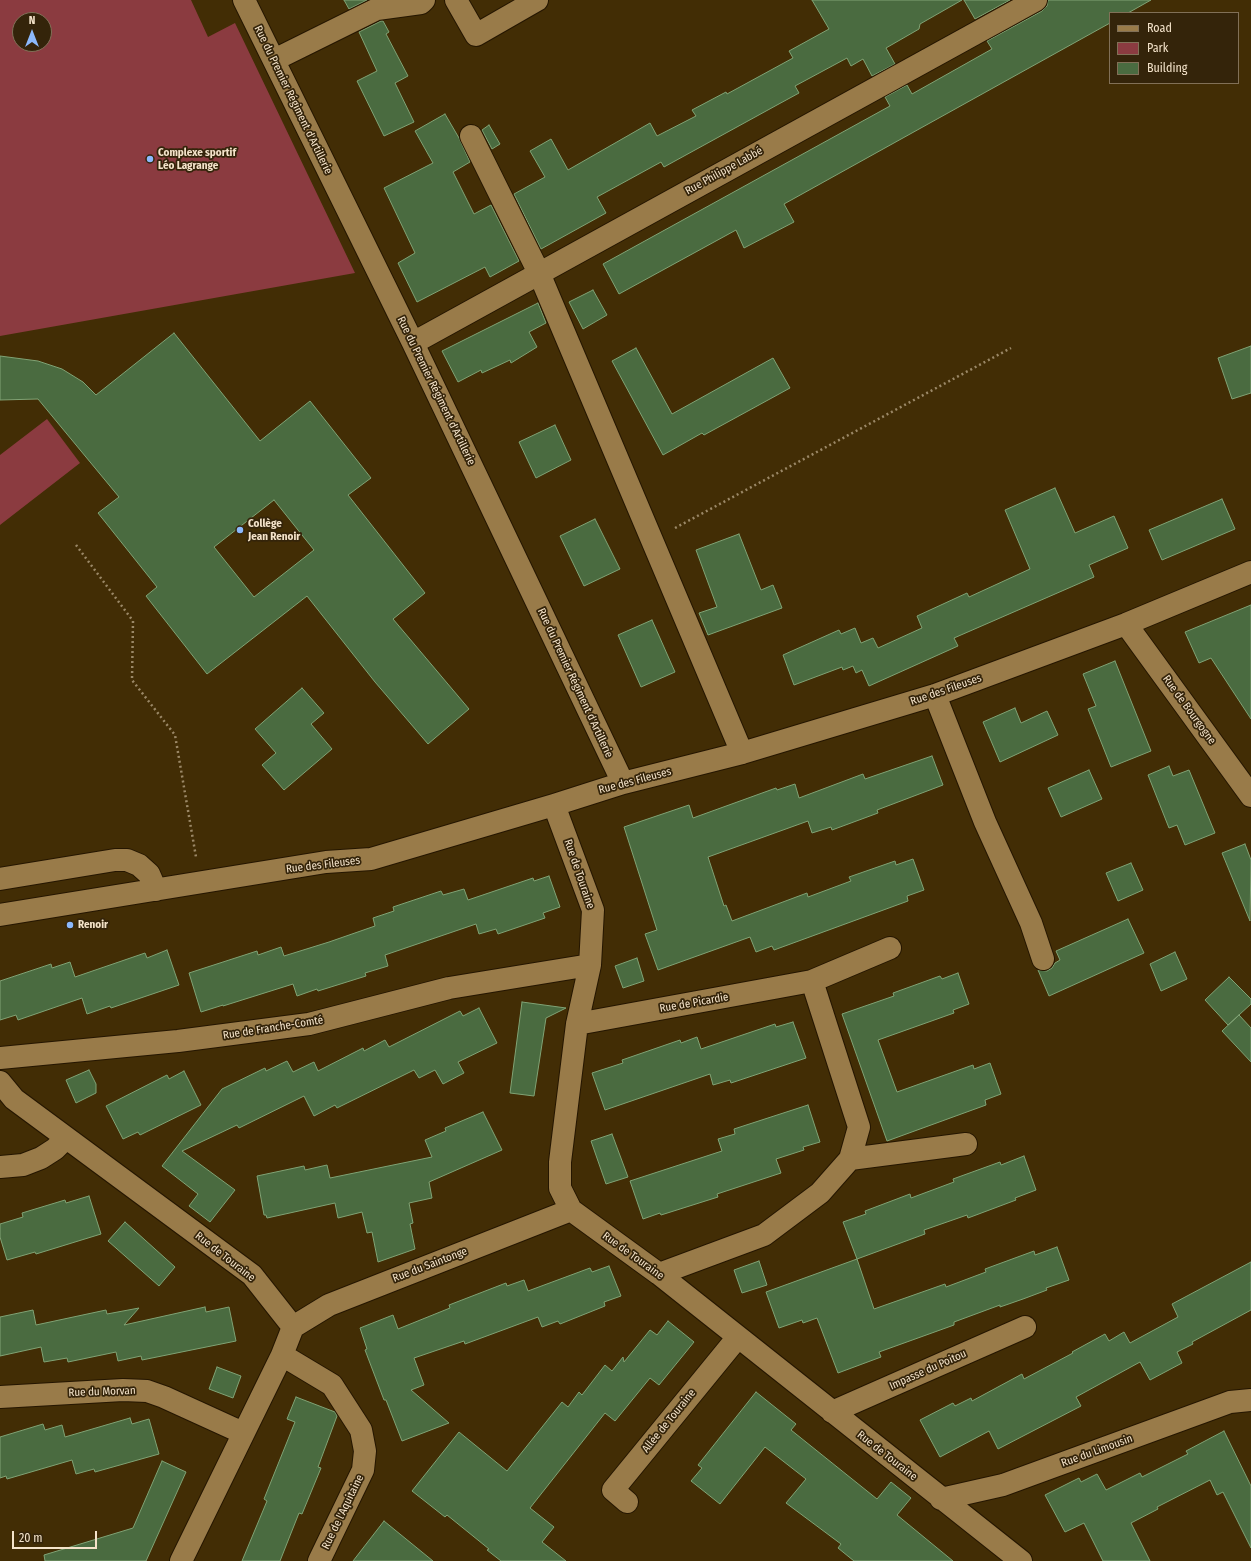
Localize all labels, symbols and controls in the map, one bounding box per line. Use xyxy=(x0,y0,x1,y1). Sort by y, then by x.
north arrow xyxy=(12,12,52,52)
legend xyxy=(1109,12,1239,84)
text: N xyxy=(29,14,35,27)
text: Road xyxy=(1147,21,1172,35)
street label: Rue du Premier Régiment d'Artillerie xyxy=(251,24,335,176)
text: Park xyxy=(1147,41,1168,55)
text: Building xyxy=(1147,61,1187,75)
street label: Rue Philippe Labbé xyxy=(683,144,765,198)
place label: Complexe sportif Léo Lagrange xyxy=(158,146,236,172)
marker: Complexe sportif Léo Lagrange xyxy=(145,154,155,164)
street label: Rue du Premier Régiment d'Artillerie xyxy=(394,315,478,467)
place label: Collège Jean Renoir xyxy=(248,517,300,543)
marker: Collège Jean Renoir xyxy=(235,525,245,535)
street label: Rue du Premier Régiment d'Artillerie xyxy=(534,606,616,760)
street label: Rue des Fileuses xyxy=(909,672,983,708)
street label: Rue de Bourgogne xyxy=(1160,673,1218,747)
street label: Rue des Fileuses xyxy=(597,765,673,797)
street label: Rue de Touraine xyxy=(561,838,597,910)
street label: Rue des Fileuses xyxy=(285,854,361,876)
place label: Renoir xyxy=(78,918,108,932)
marker: Renoir xyxy=(65,920,75,930)
street label: Rue de Picardie xyxy=(658,990,730,1016)
street label: Rue de Franche-Comté xyxy=(222,1014,324,1042)
street label: Rue de Touraine xyxy=(192,1229,258,1285)
street label: Rue de Touraine xyxy=(600,1229,666,1283)
street label: Rue du Saintonge xyxy=(391,1245,469,1285)
street label: Impasse du Poitou xyxy=(887,1347,969,1393)
street label: Rue du Morvan xyxy=(68,1384,136,1400)
street label: Allée de Touraine xyxy=(639,1387,699,1455)
street label: Rue de Touraine xyxy=(854,1428,920,1484)
street label: Rue du Limousin xyxy=(1060,1432,1134,1470)
street label: Rue de l'Aquitaine xyxy=(319,1473,367,1551)
scale bar xyxy=(14,1523,99,1549)
text: 20 m xyxy=(19,1531,43,1545)

